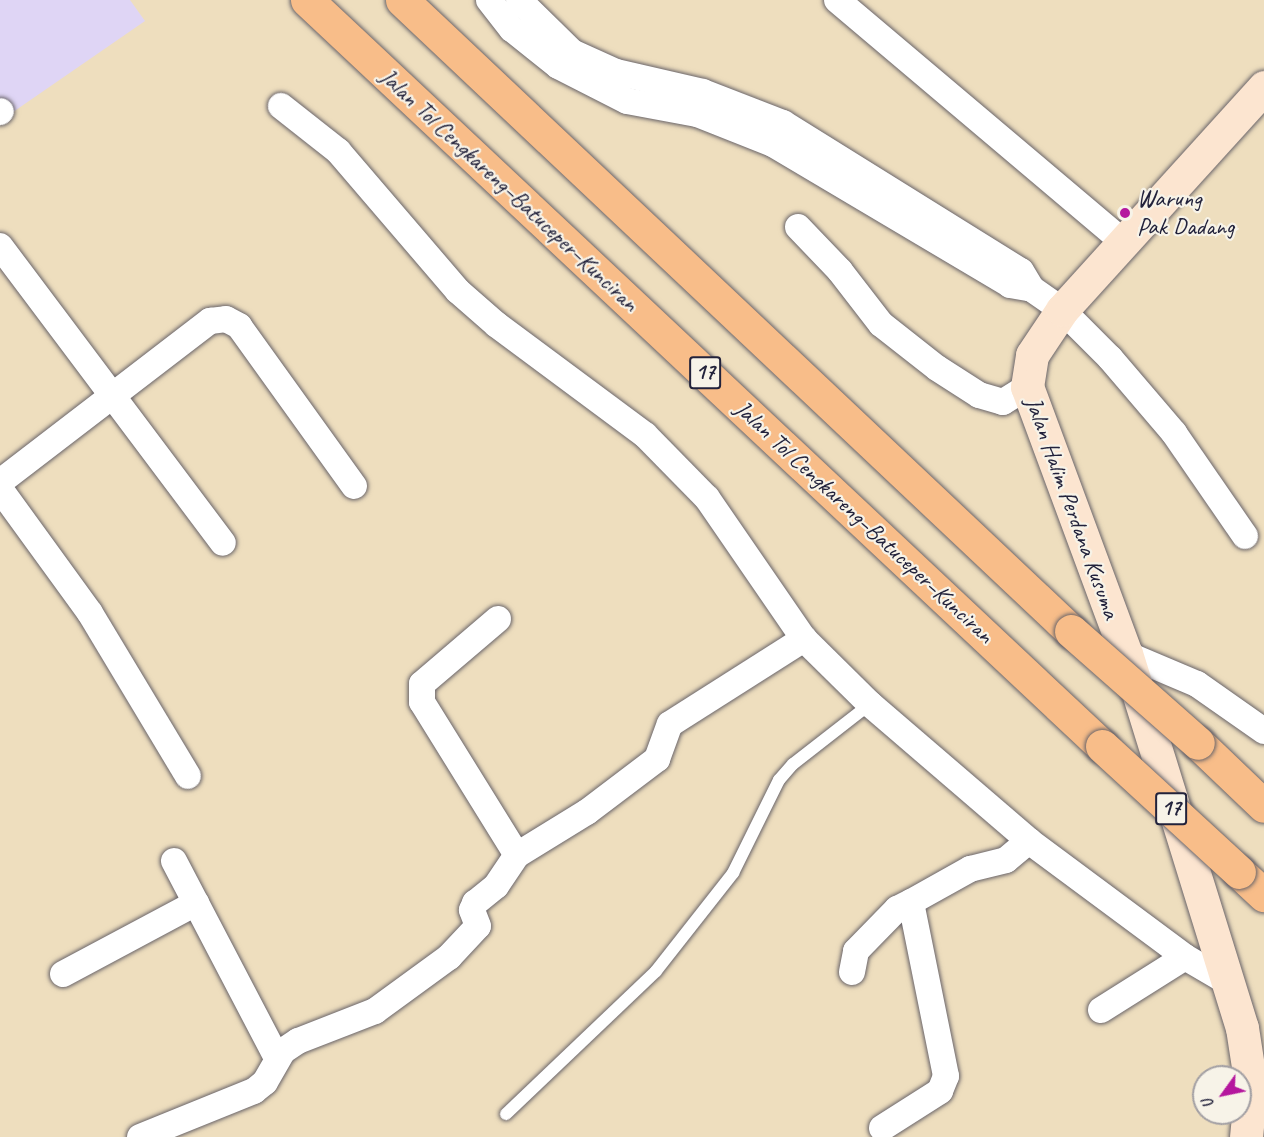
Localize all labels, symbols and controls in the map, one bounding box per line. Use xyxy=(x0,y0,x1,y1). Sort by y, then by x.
street label: Jalan Tol Cengkareng–Batuceper–Kunciran xyxy=(374,63,644,317)
place label: Warung Pak Dadang xyxy=(1137,185,1235,241)
marker: Warung Pak Dadang xyxy=(1118,206,1132,220)
road number: 17 xyxy=(688,354,722,392)
street label: Jalan Halim Perdana Kusuma xyxy=(1018,393,1126,623)
street label: Jalan Tol Cengkareng–Batuceper–Kunciran xyxy=(729,395,999,649)
road number: 17 xyxy=(1154,790,1188,828)
north arrow xyxy=(1192,1065,1252,1125)
text: U xyxy=(1198,1095,1219,1112)

